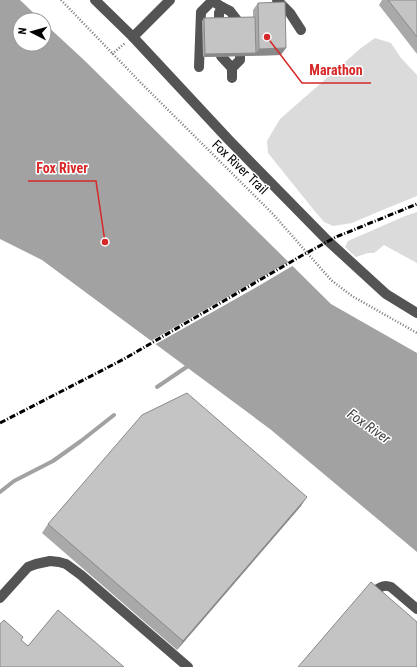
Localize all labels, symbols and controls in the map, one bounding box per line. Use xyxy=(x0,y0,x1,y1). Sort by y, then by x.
north arrow xyxy=(12,12,52,52)
text: N xyxy=(16,27,29,35)
callout: Marathon xyxy=(302,57,371,83)
text: Marathon xyxy=(309,62,363,78)
street label: Fox River Trail xyxy=(209,137,271,197)
callout: Fox River xyxy=(28,155,96,181)
text: Fox River xyxy=(36,160,88,176)
water label: Fox River xyxy=(344,405,394,447)

